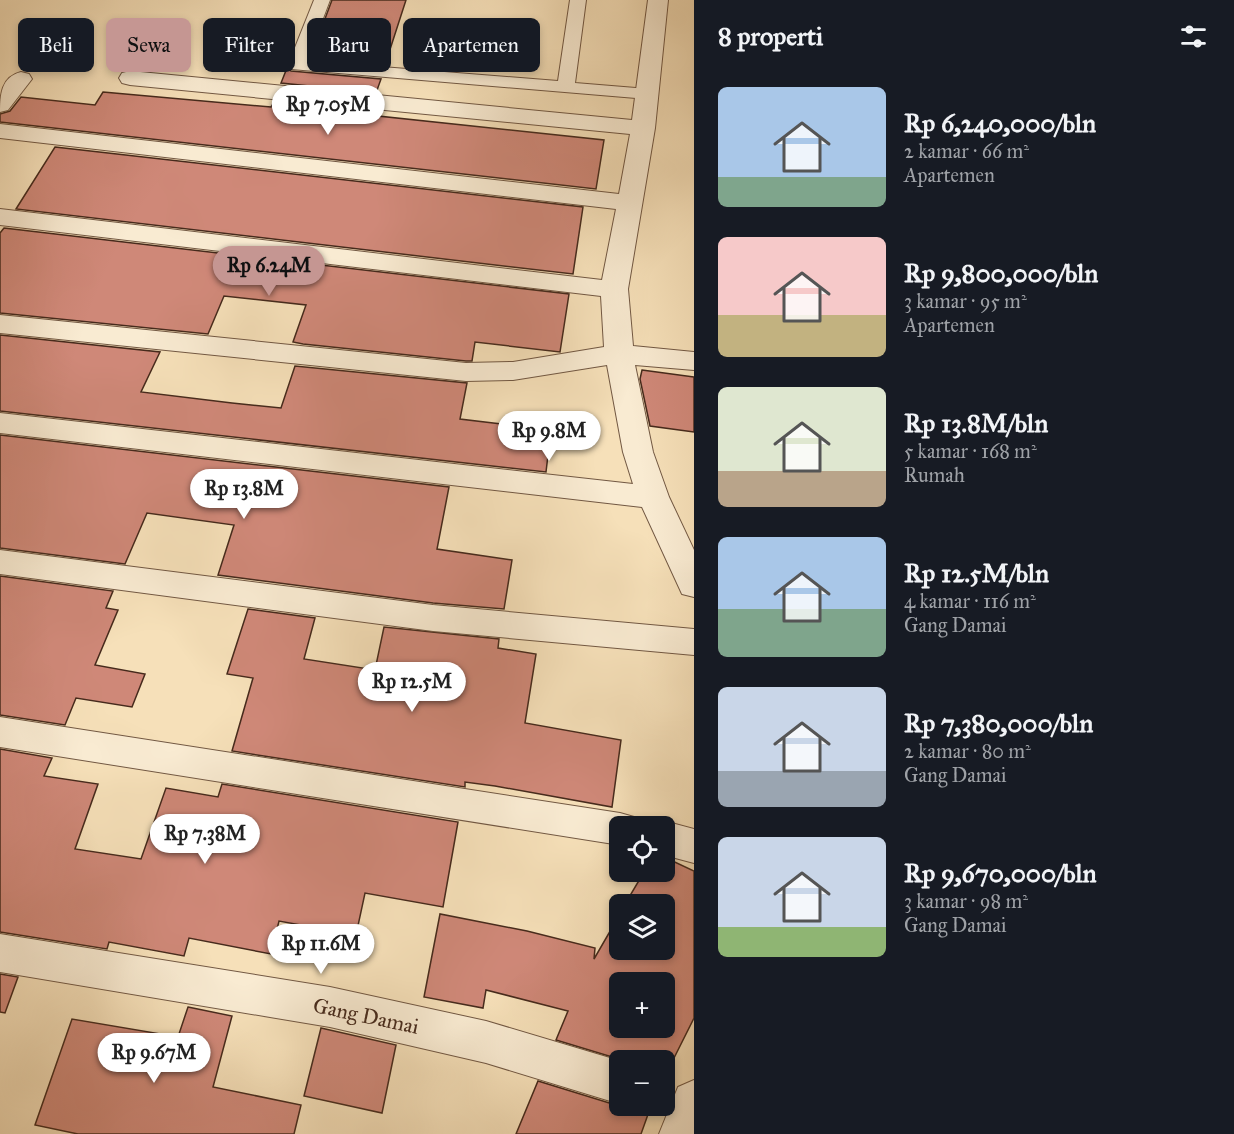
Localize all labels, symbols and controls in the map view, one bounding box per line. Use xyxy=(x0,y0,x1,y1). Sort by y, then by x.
chip: Beli xyxy=(18,18,94,72)
chip: Sewa xyxy=(106,18,191,72)
chip: Filter xyxy=(203,18,295,72)
chip: Baru xyxy=(307,18,391,72)
chip: Apartemen xyxy=(403,18,540,72)
text: 8 properti xyxy=(718,20,823,52)
icon: filters xyxy=(1177,20,1210,53)
pin: Rp 7.05M xyxy=(266,85,390,136)
text: Rp 7.05M xyxy=(286,92,370,116)
text: Rp 6,240,000/bln xyxy=(904,107,1096,139)
icon: home xyxy=(766,111,838,183)
text: 2 kamar · 66 m² xyxy=(904,139,1029,163)
text: Apartemen xyxy=(904,163,995,187)
pin: Rp 6.24M xyxy=(207,246,331,297)
text: Rp 6.24M xyxy=(227,253,311,277)
text: Rp 9,800,000/bln xyxy=(904,257,1098,289)
icon: home xyxy=(766,261,838,333)
text: 3 kamar · 95 m² xyxy=(904,289,1027,313)
text: Apartemen xyxy=(904,313,995,337)
text: Rp 13.8M/bln xyxy=(904,407,1048,439)
pin: Rp 9.8M xyxy=(494,411,604,462)
icon: home xyxy=(766,411,838,483)
text: Rp 9.8M xyxy=(512,418,586,442)
text: 5 kamar · 168 m² xyxy=(904,439,1037,463)
text: Rumah xyxy=(904,463,965,487)
pin: Rp 13.8M xyxy=(182,469,306,520)
text: Rp 13.8M xyxy=(204,476,284,500)
text: Rp 12.5M/bln xyxy=(904,557,1049,589)
icon: home xyxy=(766,561,838,633)
text: 4 kamar · 116 m² xyxy=(904,589,1036,613)
text: Gang Damai xyxy=(904,613,1007,637)
pin: Rp 12.5M xyxy=(350,662,474,713)
text: Rp 12.5M xyxy=(372,669,452,693)
text: Rp 7,380,000/bln xyxy=(904,707,1093,739)
icon: home xyxy=(766,711,838,783)
text: 2 kamar · 80 m² xyxy=(904,739,1031,763)
text: Gang Damai xyxy=(904,763,1007,787)
pin: Rp 7.38M xyxy=(143,814,267,865)
map controls xyxy=(609,816,675,1116)
button: locate xyxy=(609,816,675,882)
text: Rp 7.38M xyxy=(164,821,246,845)
text: Rp 9,670,000/bln xyxy=(904,857,1097,889)
icon: home xyxy=(766,861,838,933)
text: 3 kamar · 98 m² xyxy=(904,889,1028,913)
button: layers xyxy=(609,894,675,960)
text: Gang Damai xyxy=(904,913,1007,937)
pin: Rp 11.6M xyxy=(259,924,383,975)
text: Rp 11.6M xyxy=(281,931,361,955)
button: + xyxy=(609,972,675,1038)
street label: Gang Damai xyxy=(311,992,422,1040)
pin: Rp 9.67M xyxy=(92,1033,216,1084)
text: Rp 9.67M xyxy=(112,1040,196,1064)
button: − xyxy=(609,1050,675,1116)

